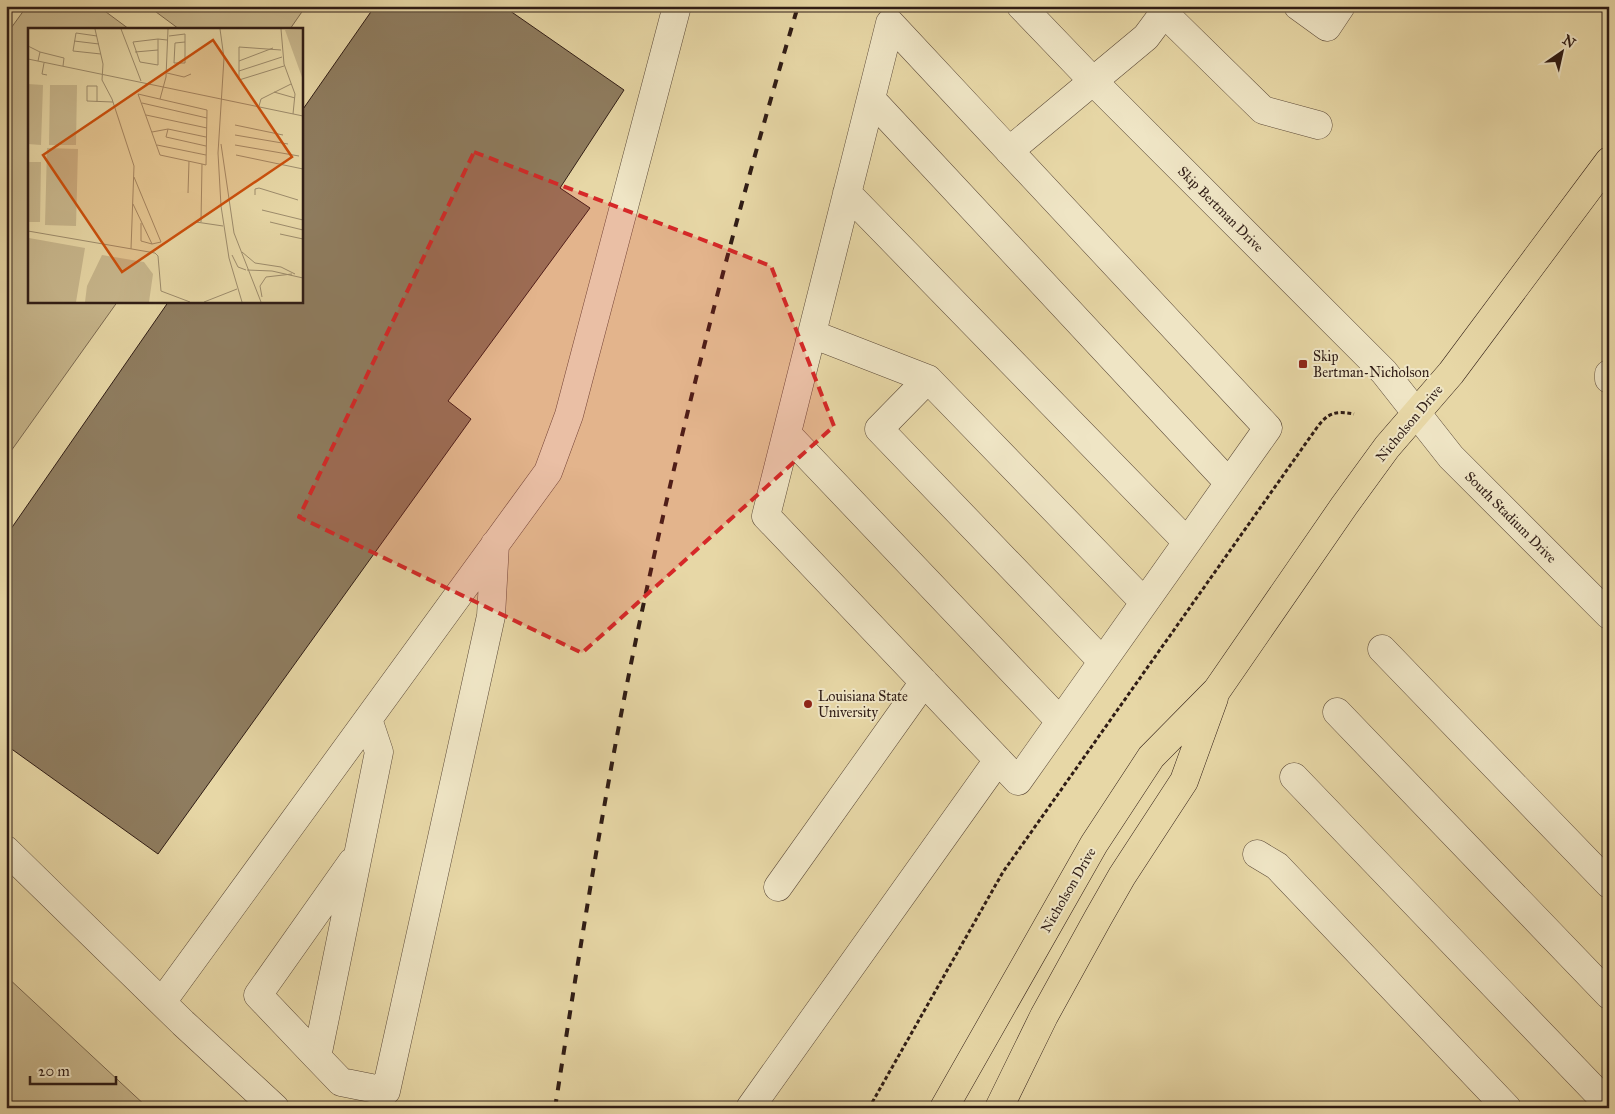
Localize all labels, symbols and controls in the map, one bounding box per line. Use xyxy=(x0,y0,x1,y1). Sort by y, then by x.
inset map xyxy=(28,28,302,302)
north arrow xyxy=(1538,28,1588,78)
text: N xyxy=(1559,31,1579,52)
street label: Skip Bertman Drive xyxy=(1174,163,1267,256)
place label: Skip Bertman-Nicholson xyxy=(1313,348,1430,381)
marker: Skip Bertman-Nicholson xyxy=(1297,358,1309,370)
street label: Nicholson Drive xyxy=(1372,381,1447,465)
street label: South Stadium Drive xyxy=(1461,468,1560,567)
place label: Louisiana State University xyxy=(818,688,908,721)
marker: Louisiana State University xyxy=(802,698,814,710)
street label: Nicholson Drive xyxy=(1037,845,1100,936)
scale bar xyxy=(30,1054,116,1086)
text: 20 m xyxy=(38,1062,70,1080)

